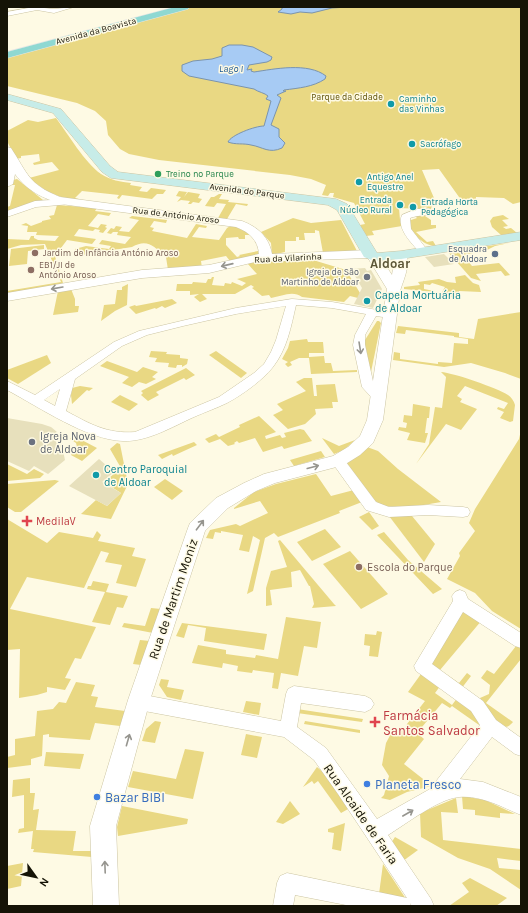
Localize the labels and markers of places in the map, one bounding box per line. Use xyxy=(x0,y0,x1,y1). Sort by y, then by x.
place label: Caminho das Vinhas xyxy=(399,94,445,114)
marker: Caminho das Vinhas xyxy=(386,99,396,109)
marker: Sacrófago xyxy=(407,139,417,149)
place label: Sacrófago xyxy=(420,139,461,149)
marker: Treino no Parque xyxy=(153,169,163,179)
place label: Treino no Parque xyxy=(166,169,234,180)
place label: Antigo Anel Equestre xyxy=(367,172,414,193)
marker: Antigo Anel Equestre xyxy=(354,177,364,187)
place label: Entrada Núcleo Rural xyxy=(340,195,392,215)
place label: Entrada Horta Pedagógica xyxy=(421,197,478,217)
marker: Entrada Núcleo Rural xyxy=(395,200,405,210)
marker: Entrada Horta Pedagógica xyxy=(408,202,418,212)
place label: Esquadra de Aldoar xyxy=(448,244,488,264)
marker: Jardim de Infância António Aroso xyxy=(30,248,40,258)
place label: Jardim de Infância António Aroso xyxy=(43,248,178,258)
marker: Esquadra de Aldoar xyxy=(490,249,500,259)
place label: EB1/JI de António Aroso xyxy=(39,260,96,280)
marker: EB1/JI de António Aroso xyxy=(26,265,36,275)
place label: Igreja de São Martinho de Aldoar xyxy=(281,267,360,287)
marker: Igreja de São Martinho de Aldoar xyxy=(362,272,372,282)
place label: Capela Mortuária de Aldoar xyxy=(375,289,461,315)
marker: Capela Mortuária de Aldoar xyxy=(362,296,372,306)
place label: Igreja Nova de Aldoar xyxy=(40,430,96,456)
marker: Igreja Nova de Aldoar xyxy=(27,437,37,447)
place label: Centro Paroquial de Aldoar xyxy=(104,463,187,489)
marker: Centro Paroquial de Aldoar xyxy=(91,470,101,480)
marker: MedilaV xyxy=(21,515,33,527)
place label: MedilaV xyxy=(36,515,76,528)
place label: Escola do Parque xyxy=(367,561,453,574)
marker: Escola do Parque xyxy=(354,562,364,572)
place label: Farmácia Santos Salvador xyxy=(383,708,480,738)
marker: Farmácia Santos Salvador xyxy=(370,717,380,727)
place label: Planeta Fresco xyxy=(375,777,461,792)
marker: Planeta Fresco xyxy=(362,779,372,789)
place label: Bazar BIBI xyxy=(105,790,165,805)
marker: Bazar BIBI xyxy=(92,792,102,802)

